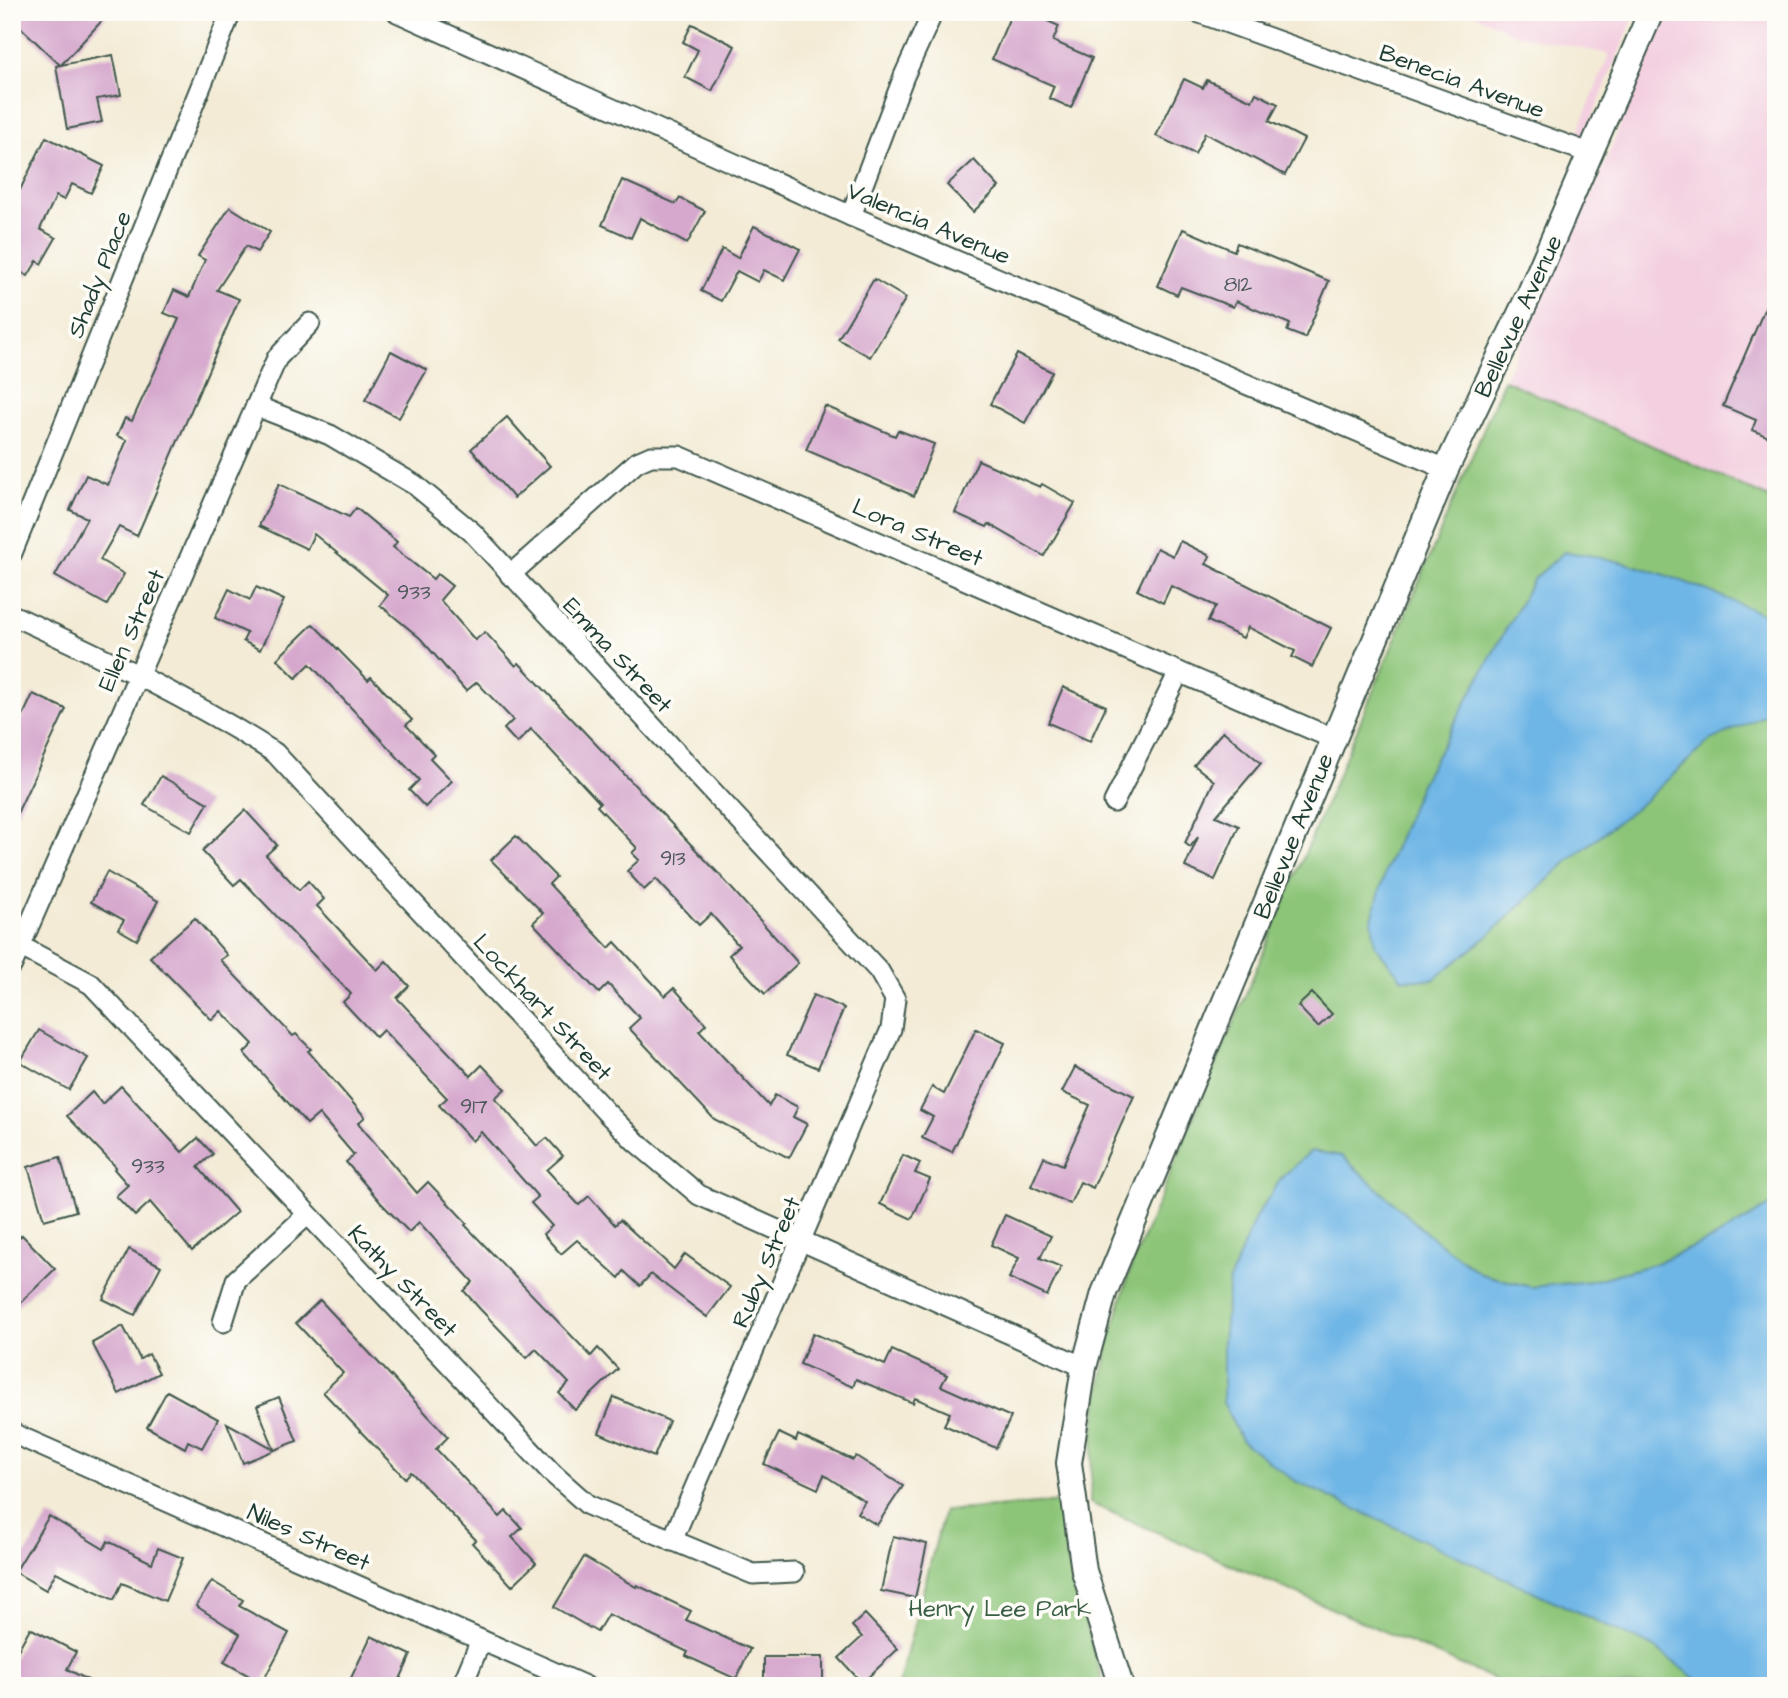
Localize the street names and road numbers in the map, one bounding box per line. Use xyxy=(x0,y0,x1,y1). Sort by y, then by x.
street label: Benecia Avenue xyxy=(1374,36,1549,128)
street label: Valencia Avenue xyxy=(842,174,1016,274)
street label: Shady Place xyxy=(59,206,142,343)
street label: Bellevue Avenue xyxy=(1466,230,1571,403)
street label: Lora Street xyxy=(847,490,989,576)
street label: Ellen Street xyxy=(90,564,174,697)
street label: Emma Street xyxy=(555,590,680,721)
street label: Bellevue Avenue xyxy=(1245,749,1343,924)
street label: Lockhart Street xyxy=(465,926,620,1089)
street label: Ruby Street xyxy=(724,1191,811,1334)
street label: Kathy Street xyxy=(339,1218,465,1347)
street label: Niles Street xyxy=(242,1496,376,1580)

